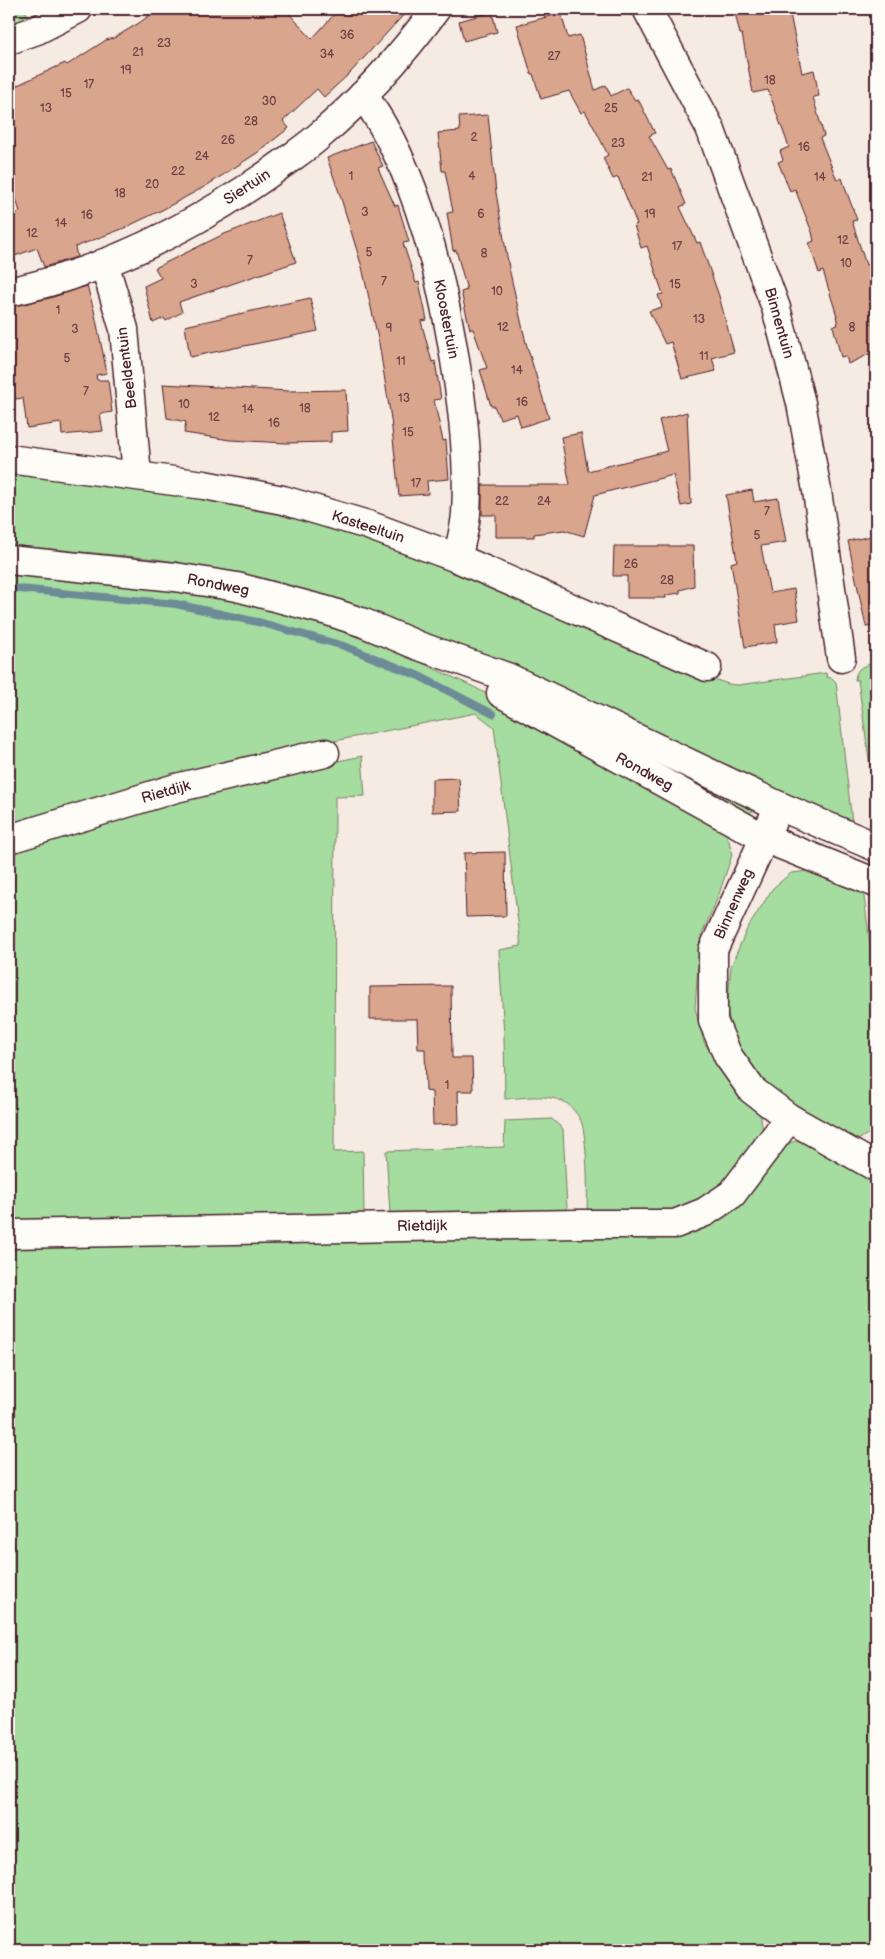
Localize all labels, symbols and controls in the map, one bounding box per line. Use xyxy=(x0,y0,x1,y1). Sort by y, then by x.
house number: 36 xyxy=(340,28,354,43)
house number: 23 xyxy=(157,36,171,51)
house number: 21 xyxy=(132,45,144,60)
house number: 34 xyxy=(320,47,335,62)
house number: 27 xyxy=(548,49,561,64)
house number: 19 xyxy=(120,63,132,78)
house number: 18 xyxy=(764,73,776,88)
house number: 17 xyxy=(84,77,94,92)
house number: 15 xyxy=(60,86,72,101)
house number: 30 xyxy=(262,94,276,109)
house number: 13 xyxy=(40,101,52,116)
house number: 25 xyxy=(604,101,618,116)
house number: 28 xyxy=(244,114,258,129)
house number: 2 xyxy=(470,130,478,145)
house number: 26 xyxy=(221,133,235,148)
house number: 23 xyxy=(611,136,625,151)
house number: 16 xyxy=(798,140,810,155)
house number: 24 xyxy=(195,149,210,164)
house number: 22 xyxy=(171,164,185,179)
street label: Siertuin xyxy=(220,165,274,209)
house number: 1 xyxy=(349,169,353,184)
house number: 4 xyxy=(468,169,476,184)
house number: 21 xyxy=(641,170,653,185)
house number: 14 xyxy=(814,170,827,185)
house number: 20 xyxy=(145,177,159,192)
house number: 18 xyxy=(114,186,126,201)
house number: 3 xyxy=(361,205,369,220)
house number: 6 xyxy=(477,207,485,222)
house number: 19 xyxy=(644,207,656,222)
house number: 16 xyxy=(81,208,93,223)
house number: 14 xyxy=(55,216,68,231)
house number: 12 xyxy=(26,226,38,241)
house number: 12 xyxy=(837,233,849,248)
house number: 17 xyxy=(672,239,682,254)
house number: 5 xyxy=(366,245,373,260)
house number: 8 xyxy=(481,246,488,261)
house number: 7 xyxy=(247,253,253,268)
house number: 10 xyxy=(840,256,852,271)
house number: 7 xyxy=(381,274,387,289)
house number: 3 xyxy=(190,277,198,292)
street label: Kloostertuin xyxy=(429,277,463,361)
house number: 15 xyxy=(669,277,681,292)
house number: 10 xyxy=(491,284,503,299)
street label: Binnentuin xyxy=(760,285,798,361)
house number: 1 xyxy=(56,303,60,318)
house number: 13 xyxy=(693,312,705,327)
house number: 12 xyxy=(497,320,509,335)
house number: 8 xyxy=(849,320,856,335)
house number: 9 xyxy=(386,321,393,336)
house number: 3 xyxy=(71,322,79,337)
street label: Beeldentuin xyxy=(113,326,141,410)
house number: 11 xyxy=(699,349,709,364)
house number: 5 xyxy=(64,351,71,366)
house number: 11 xyxy=(396,354,406,369)
house number: 14 xyxy=(511,363,524,378)
house number: 7 xyxy=(83,384,89,399)
house number: 13 xyxy=(398,391,410,406)
house number: 16 xyxy=(516,395,528,410)
house number: 10 xyxy=(178,397,190,412)
house number: 18 xyxy=(299,401,311,416)
house number: 14 xyxy=(242,402,255,417)
house number: 12 xyxy=(208,410,220,425)
house number: 16 xyxy=(268,416,280,431)
house number: 15 xyxy=(402,425,414,440)
house number: 17 xyxy=(411,476,421,491)
house number: 22 xyxy=(495,494,509,509)
house number: 24 xyxy=(537,494,552,509)
house number: 7 xyxy=(764,504,770,519)
street label: Kasteeltuin xyxy=(329,506,407,548)
house number: 5 xyxy=(754,528,761,543)
house number: 26 xyxy=(624,557,638,572)
street label: Rondweg xyxy=(185,570,251,600)
house number: 28 xyxy=(660,573,674,588)
street label: Rondweg xyxy=(612,748,676,796)
street label: Rietdijk xyxy=(139,776,193,808)
street label: Binnenweg xyxy=(710,866,758,942)
house number: 1 xyxy=(445,1078,449,1093)
street label: Rietdijk xyxy=(397,1216,448,1236)

